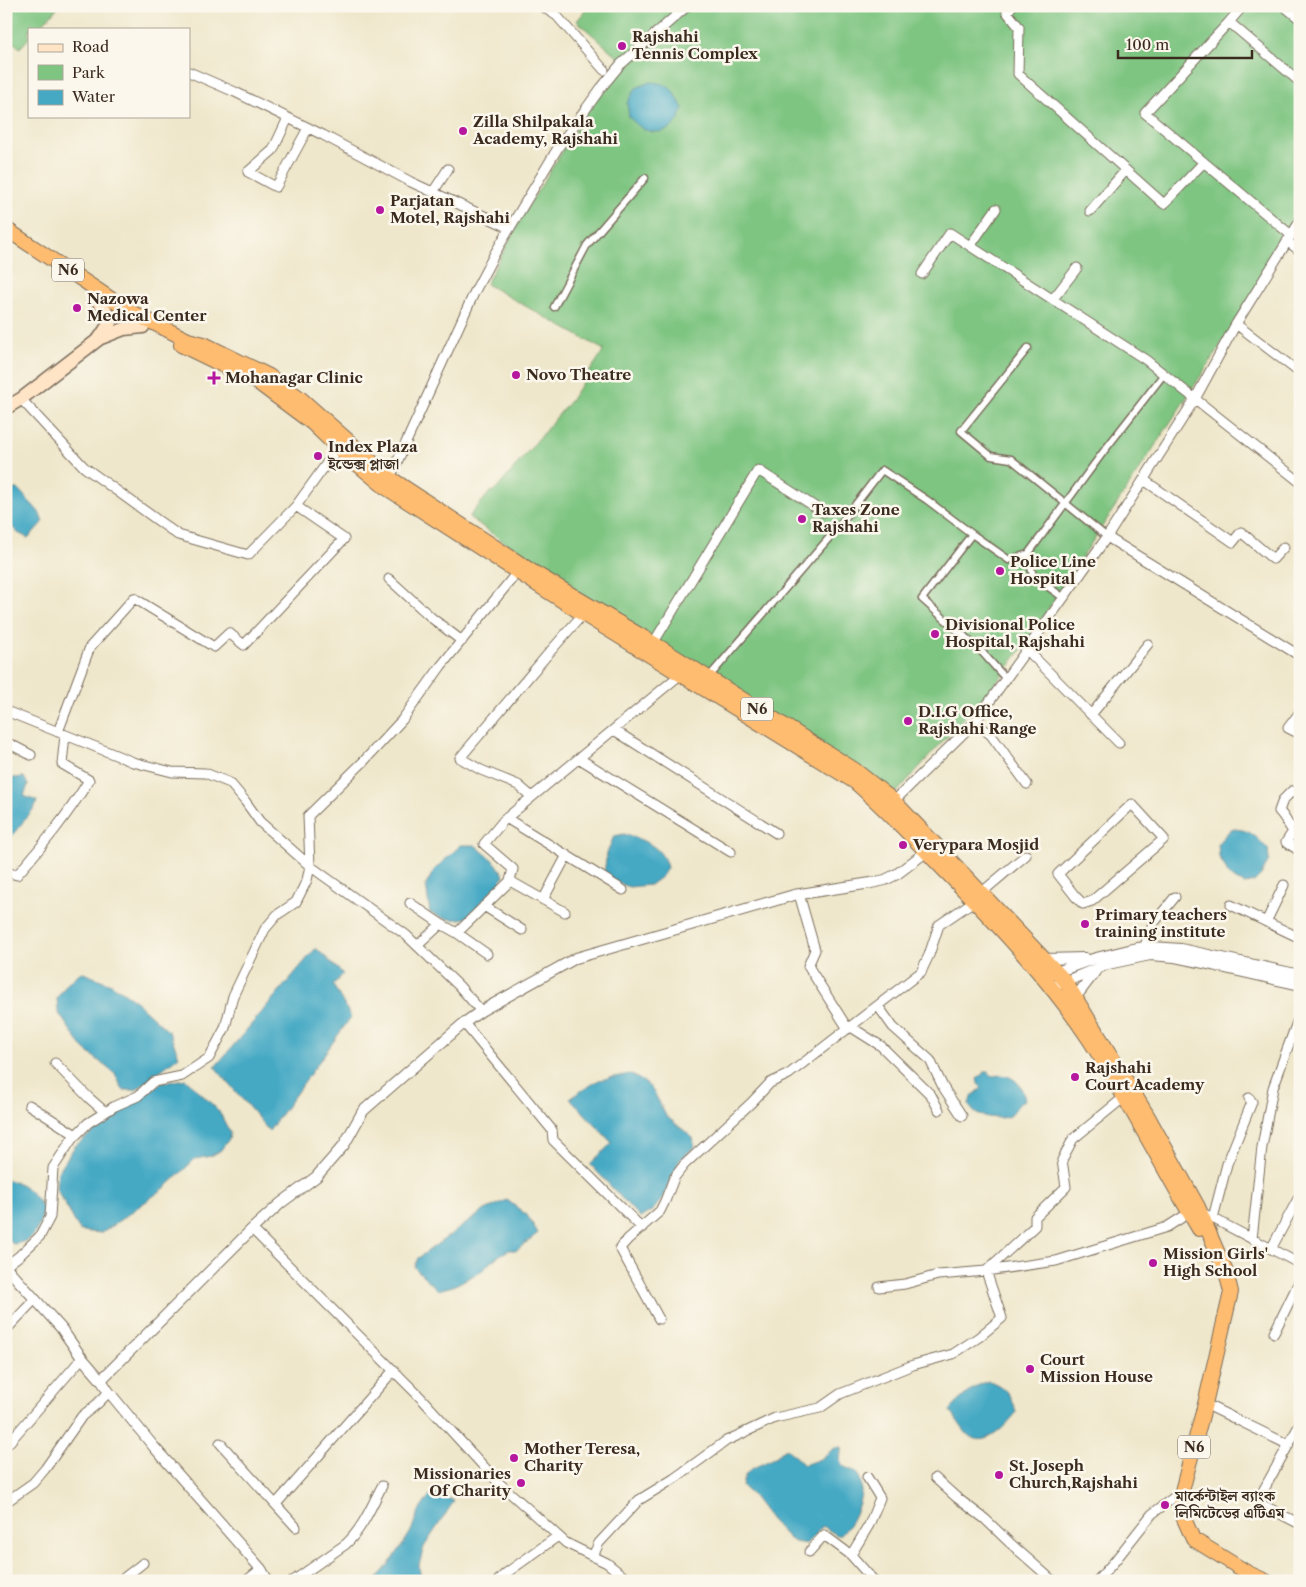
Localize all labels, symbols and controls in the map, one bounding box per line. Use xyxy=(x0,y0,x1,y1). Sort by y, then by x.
place label: Rajshahi Tennis Complex xyxy=(632,27,758,63)
legend xyxy=(28,28,190,118)
scale bar xyxy=(1118,28,1252,60)
text: 100 m xyxy=(1126,35,1169,54)
text: Road xyxy=(72,37,109,56)
marker: Rajshahi Tennis Complex xyxy=(616,40,628,52)
text: Park xyxy=(72,63,106,82)
text: Water xyxy=(71,87,116,106)
place label: Zilla Shilpakala Academy, Rajshahi xyxy=(472,112,619,148)
marker: Zilla Shilpakala Academy, Rajshahi xyxy=(457,125,469,137)
place label: Parjatan Motel, Rajshahi xyxy=(390,191,511,227)
marker: Parjatan Motel, Rajshahi xyxy=(374,204,386,216)
road number: N6 xyxy=(52,258,84,282)
place label: Nazowa Medical Center xyxy=(87,289,207,325)
marker: Nazowa Medical Center xyxy=(71,302,83,314)
place label: Novo Theatre xyxy=(526,365,631,384)
place label: Mohanagar Clinic xyxy=(225,368,363,387)
marker: Novo Theatre xyxy=(510,369,522,381)
marker: Mohanagar Clinic xyxy=(207,371,221,385)
place label: Index Plaza ইন্ডেক্স প্লাজা xyxy=(327,437,418,473)
marker: Index Plaza ইন্ডেক্স প্লাজা xyxy=(312,450,324,462)
place label: Taxes Zone Rajshahi xyxy=(812,500,900,536)
marker: Taxes Zone Rajshahi xyxy=(796,513,808,525)
place label: Police Line Hospital xyxy=(1010,552,1096,588)
marker: Police Line Hospital xyxy=(994,565,1006,577)
place label: Divisional Police Hospital, Rajshahi xyxy=(945,615,1085,651)
marker: Divisional Police Hospital, Rajshahi xyxy=(929,628,941,640)
road number: N6 xyxy=(741,698,773,721)
place label: D.I.G Office, Rajshahi Range xyxy=(918,702,1037,738)
marker: D.I.G Office, Rajshahi Range xyxy=(902,715,914,727)
place label: Verypara Mosjid xyxy=(912,835,1039,854)
marker: Verypara Mosjid xyxy=(897,839,909,851)
place label: Primary teachers training institute xyxy=(1095,905,1227,941)
marker: Primary teachers training institute xyxy=(1079,918,1091,930)
place label: Rajshahi Court Academy xyxy=(1085,1058,1205,1094)
marker: Rajshahi Court Academy xyxy=(1069,1071,1081,1083)
place label: Mission Girls' High School xyxy=(1163,1244,1268,1280)
marker: Mission Girls' High School xyxy=(1147,1257,1159,1269)
place label: Court Mission House xyxy=(1040,1350,1153,1386)
marker: Court Mission House xyxy=(1024,1363,1036,1375)
road number: N6 xyxy=(1178,1435,1210,1458)
place label: Mother Teresa, Charity xyxy=(524,1439,640,1475)
marker: Mother Teresa, Charity xyxy=(508,1452,520,1464)
place label: St. Joseph Church,Rajshahi xyxy=(1009,1456,1138,1492)
place label: Missionaries Of Charity xyxy=(413,1464,512,1500)
marker: St. Joseph Church,Rajshahi xyxy=(993,1469,1005,1481)
marker: Missionaries Of Charity xyxy=(515,1477,527,1489)
place label: মার্কেন্টাইল ব্যাংক লিমিটেডের এটিএম xyxy=(1174,1486,1286,1522)
marker: মার্কেন্টাইল ব্যাংক লিমিটেডের এটিএম xyxy=(1159,1499,1171,1511)

